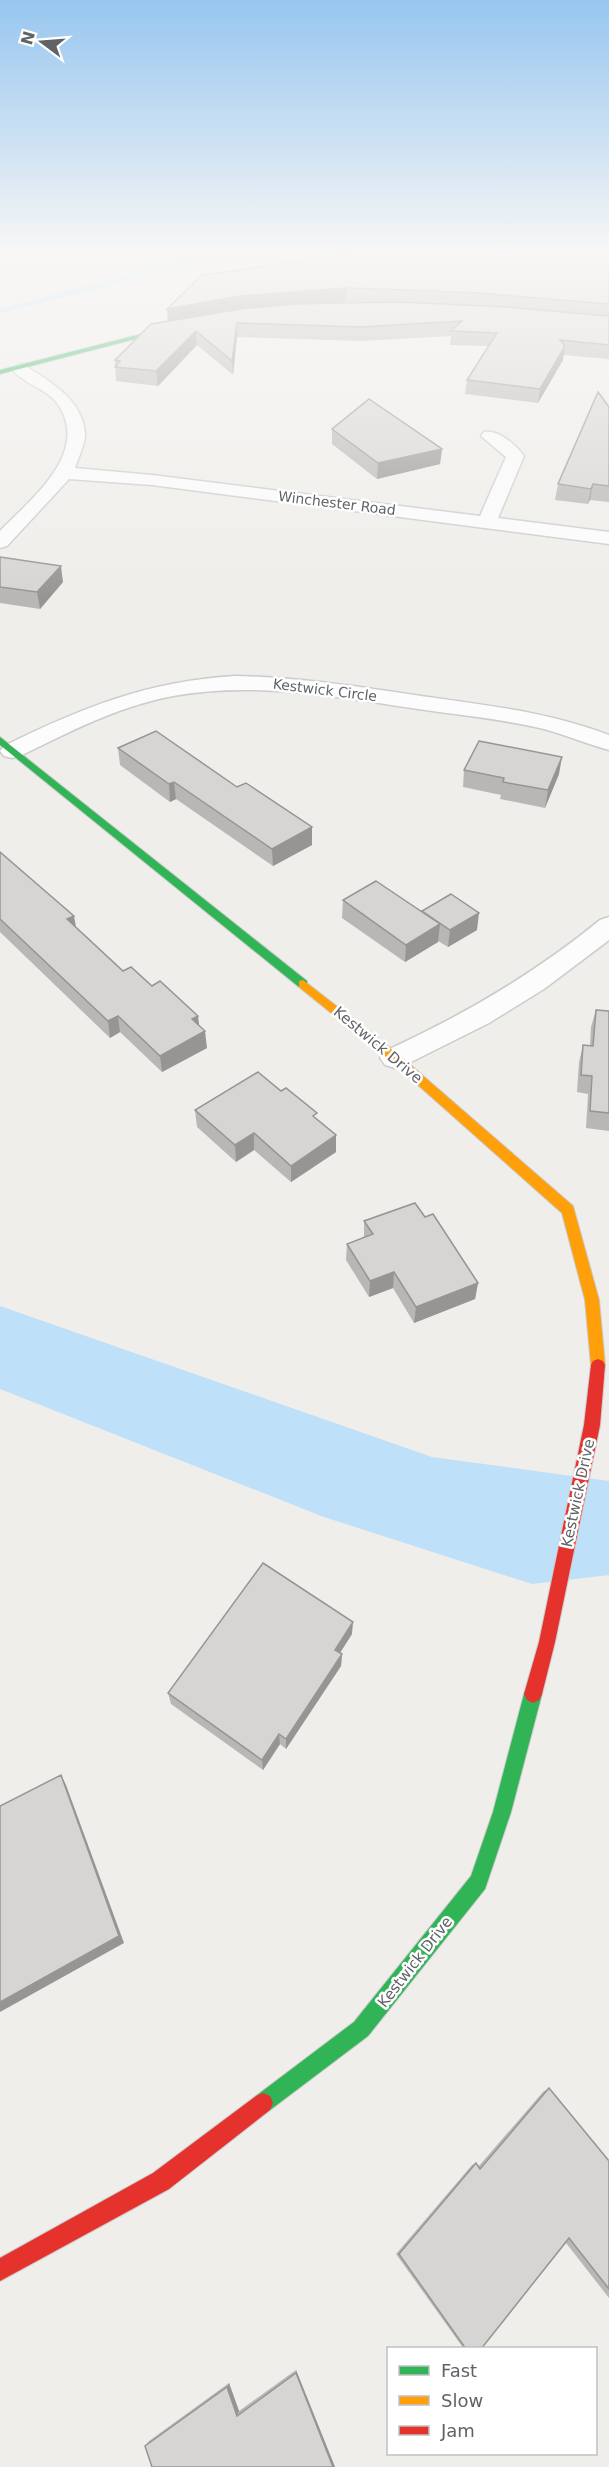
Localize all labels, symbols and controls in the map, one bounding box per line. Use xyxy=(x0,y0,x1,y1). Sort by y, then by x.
north arrow xyxy=(12,12,72,72)
text: N xyxy=(17,29,39,47)
street label: Winchester Road xyxy=(277,488,397,518)
street label: Kestwick Circle xyxy=(272,676,378,704)
street label: Kestwick Drive xyxy=(330,1003,426,1087)
street label: Kestwick Drive xyxy=(558,1437,598,1549)
street label: Kestwick Drive xyxy=(374,1913,456,2011)
legend xyxy=(387,2347,597,2455)
text: Fast xyxy=(441,2360,477,2381)
text: Slow xyxy=(441,2390,483,2411)
text: Jam xyxy=(440,2420,475,2441)

